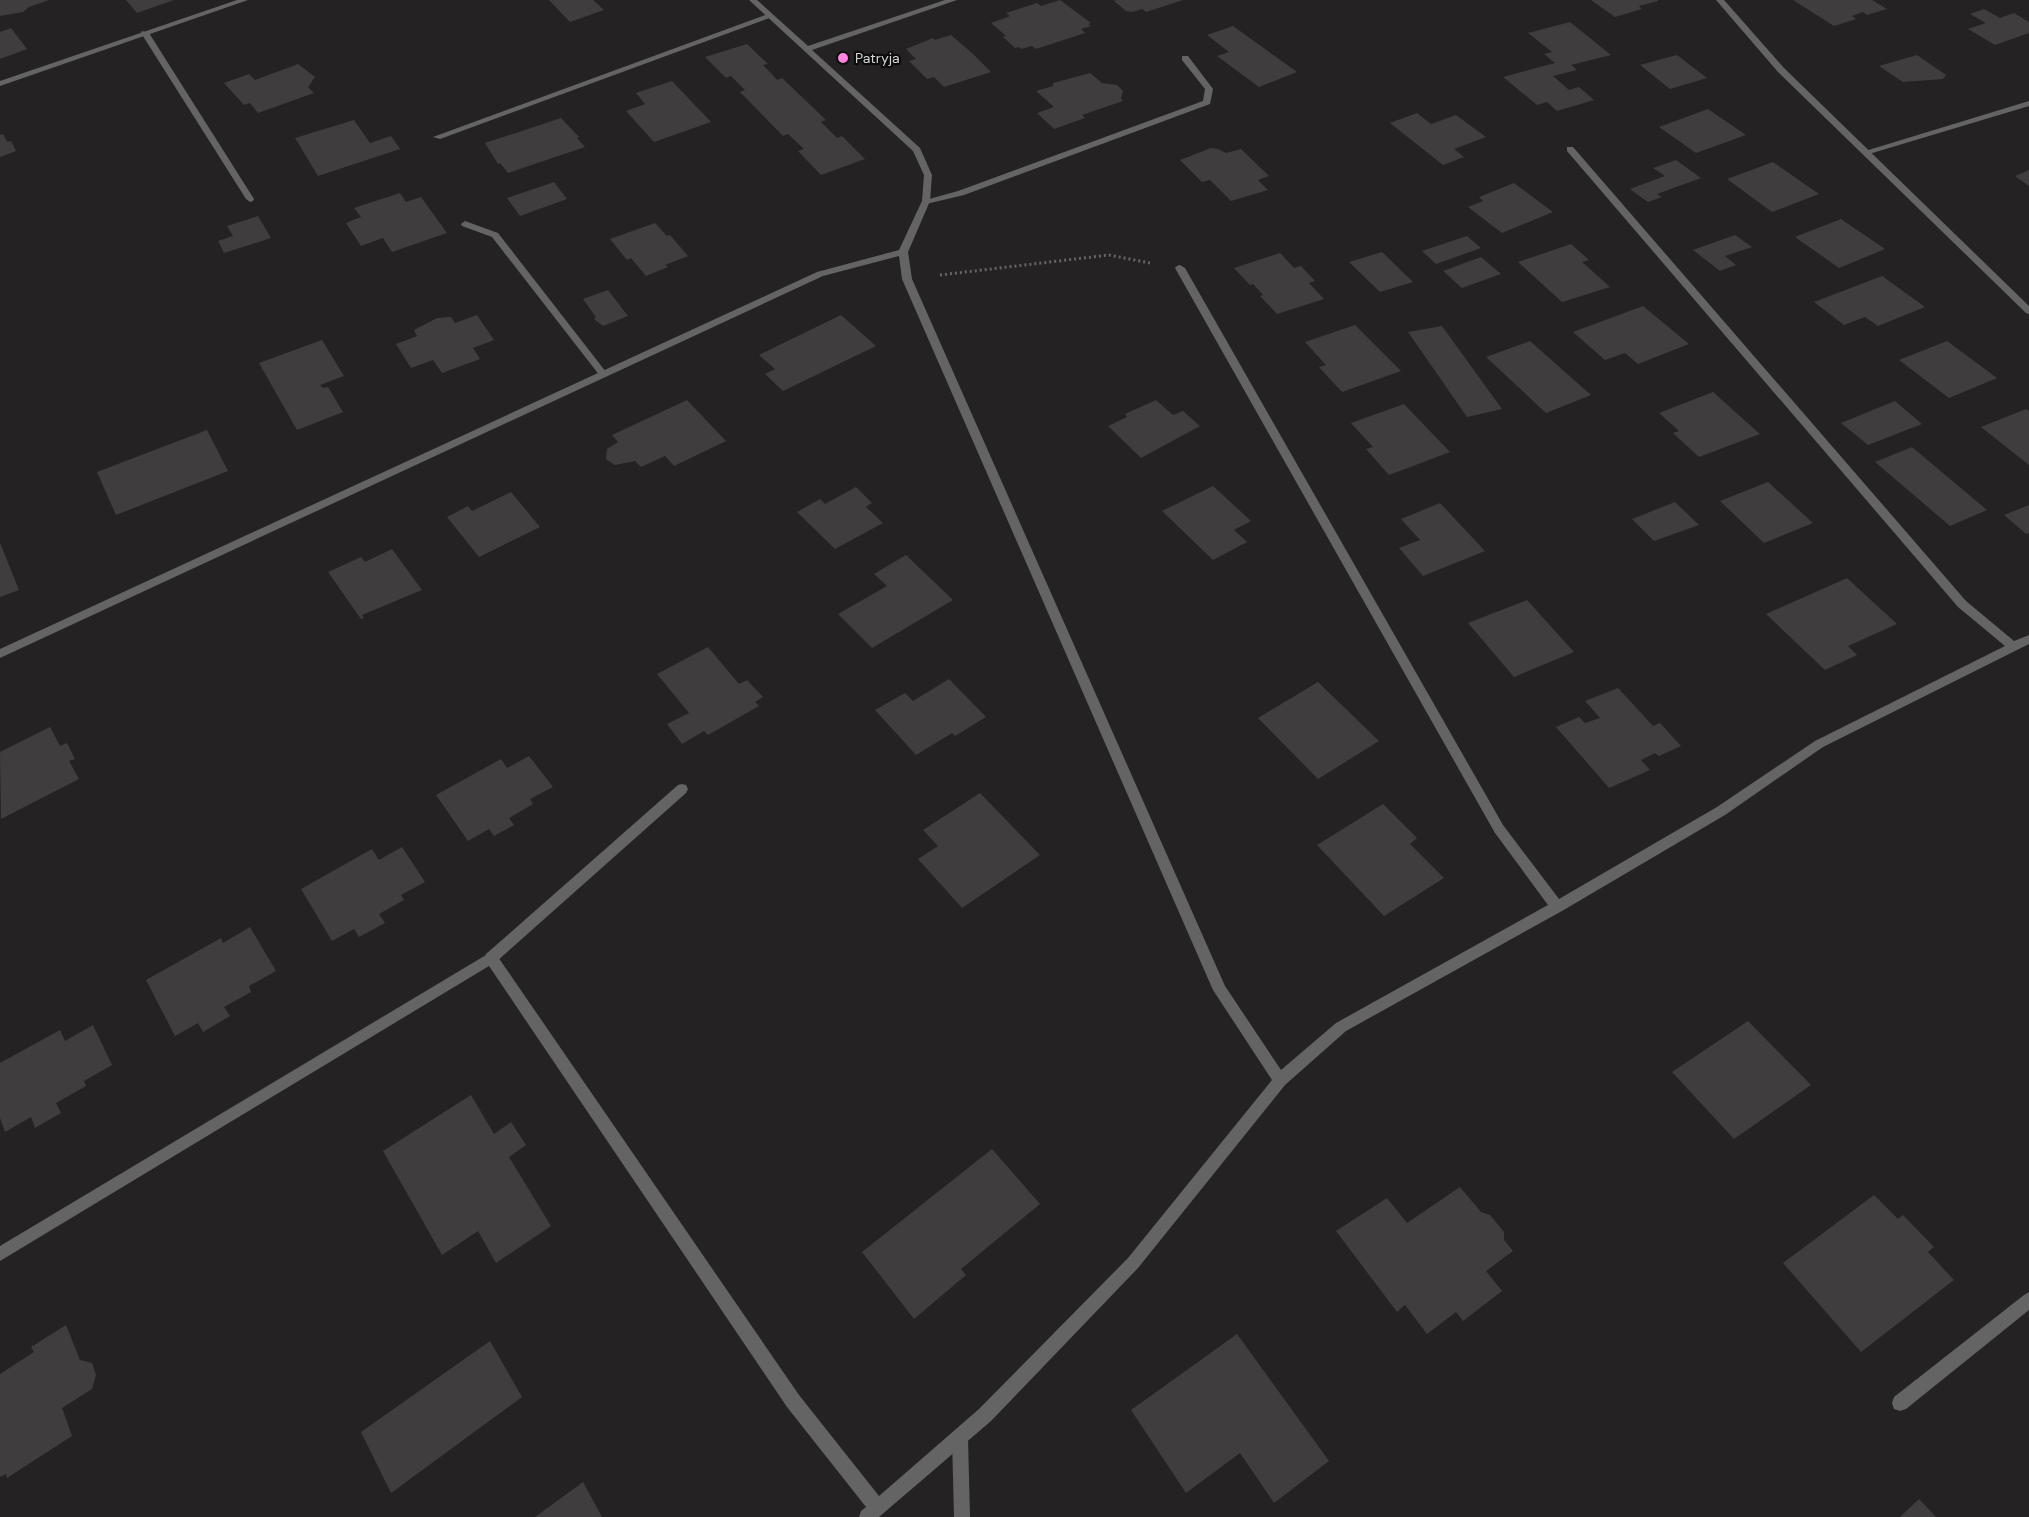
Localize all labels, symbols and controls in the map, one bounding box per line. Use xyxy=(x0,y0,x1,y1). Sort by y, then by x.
place label: Patryja xyxy=(855,49,900,67)
marker: Patryja xyxy=(836,51,850,65)

